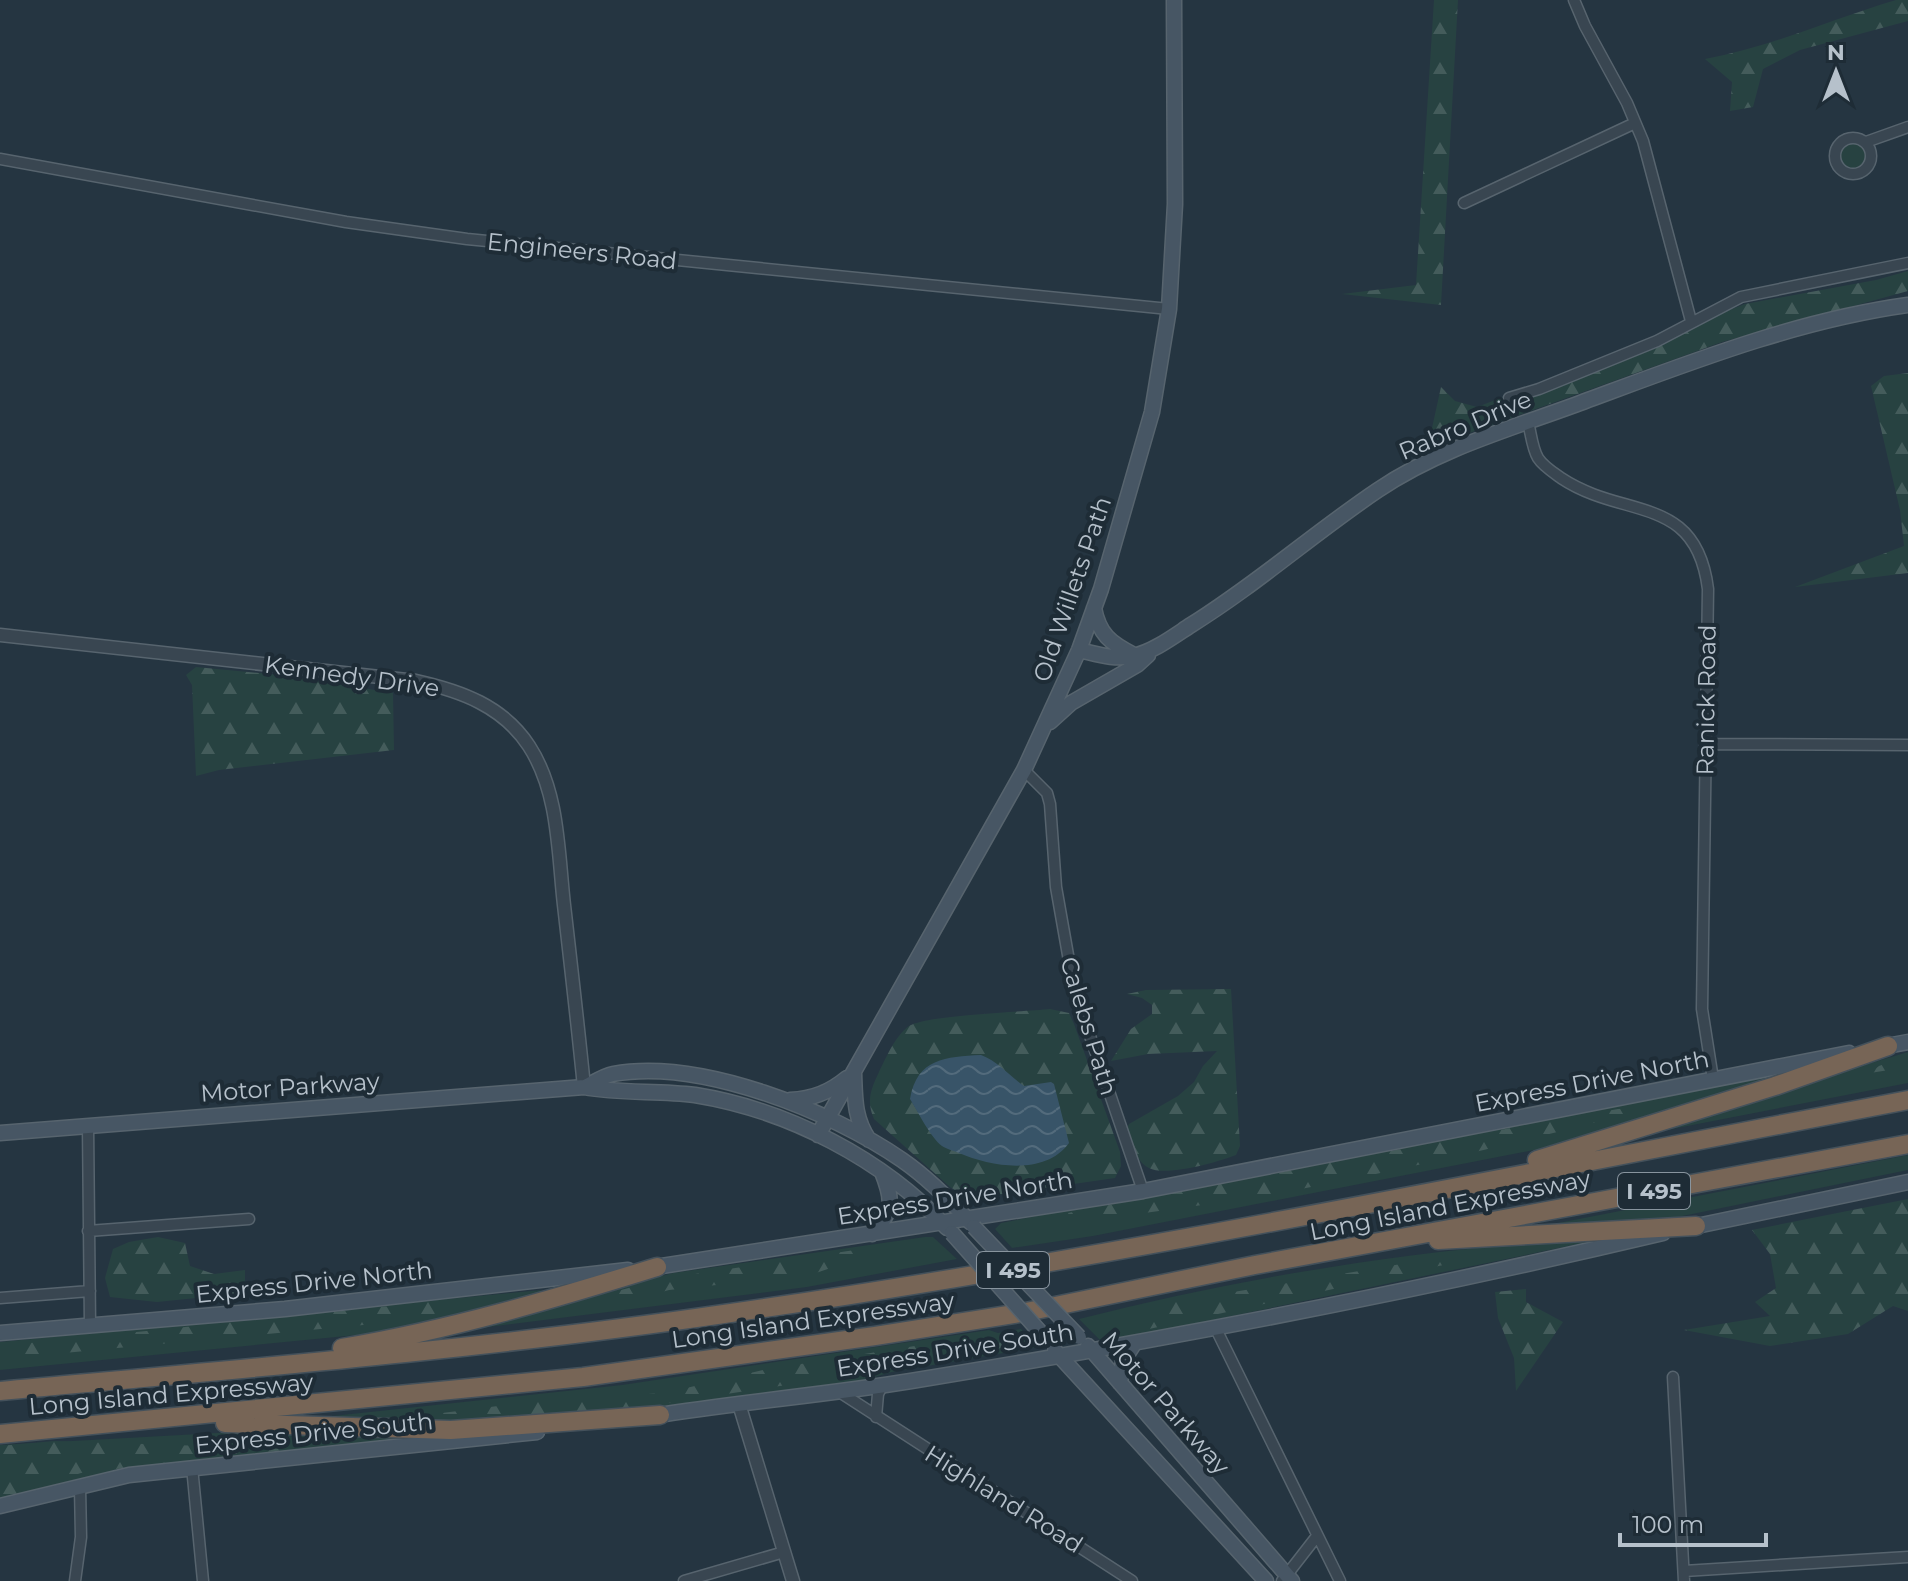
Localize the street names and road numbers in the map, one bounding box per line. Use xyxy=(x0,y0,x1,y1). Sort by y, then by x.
street label: Engineers Road xyxy=(486,227,678,275)
street label: Rabro Drive xyxy=(1394,384,1536,466)
street label: Old Willets Path xyxy=(1027,493,1117,685)
street label: Ranick Road xyxy=(1690,624,1722,776)
street label: Kennedy Drive xyxy=(263,649,441,703)
street label: Calebs Path xyxy=(1054,953,1124,1099)
street label: Express Drive North xyxy=(1472,1044,1712,1118)
street label: Motor Parkway xyxy=(199,1066,381,1108)
street label: Long Island Expressway xyxy=(1307,1164,1593,1246)
street label: Express Drive North xyxy=(835,1165,1075,1231)
road number: I 495 xyxy=(1618,1173,1690,1209)
road number: I 495 xyxy=(977,1252,1049,1288)
street label: Express Drive North xyxy=(194,1255,434,1309)
street label: Long Island Expressway xyxy=(670,1286,956,1354)
street label: Express Drive South xyxy=(835,1317,1075,1383)
street label: Motor Parkway xyxy=(1096,1326,1236,1480)
street label: Long Island Expressway xyxy=(28,1367,314,1421)
street label: Express Drive South xyxy=(193,1406,435,1460)
street label: Highland Road xyxy=(920,1439,1088,1559)

